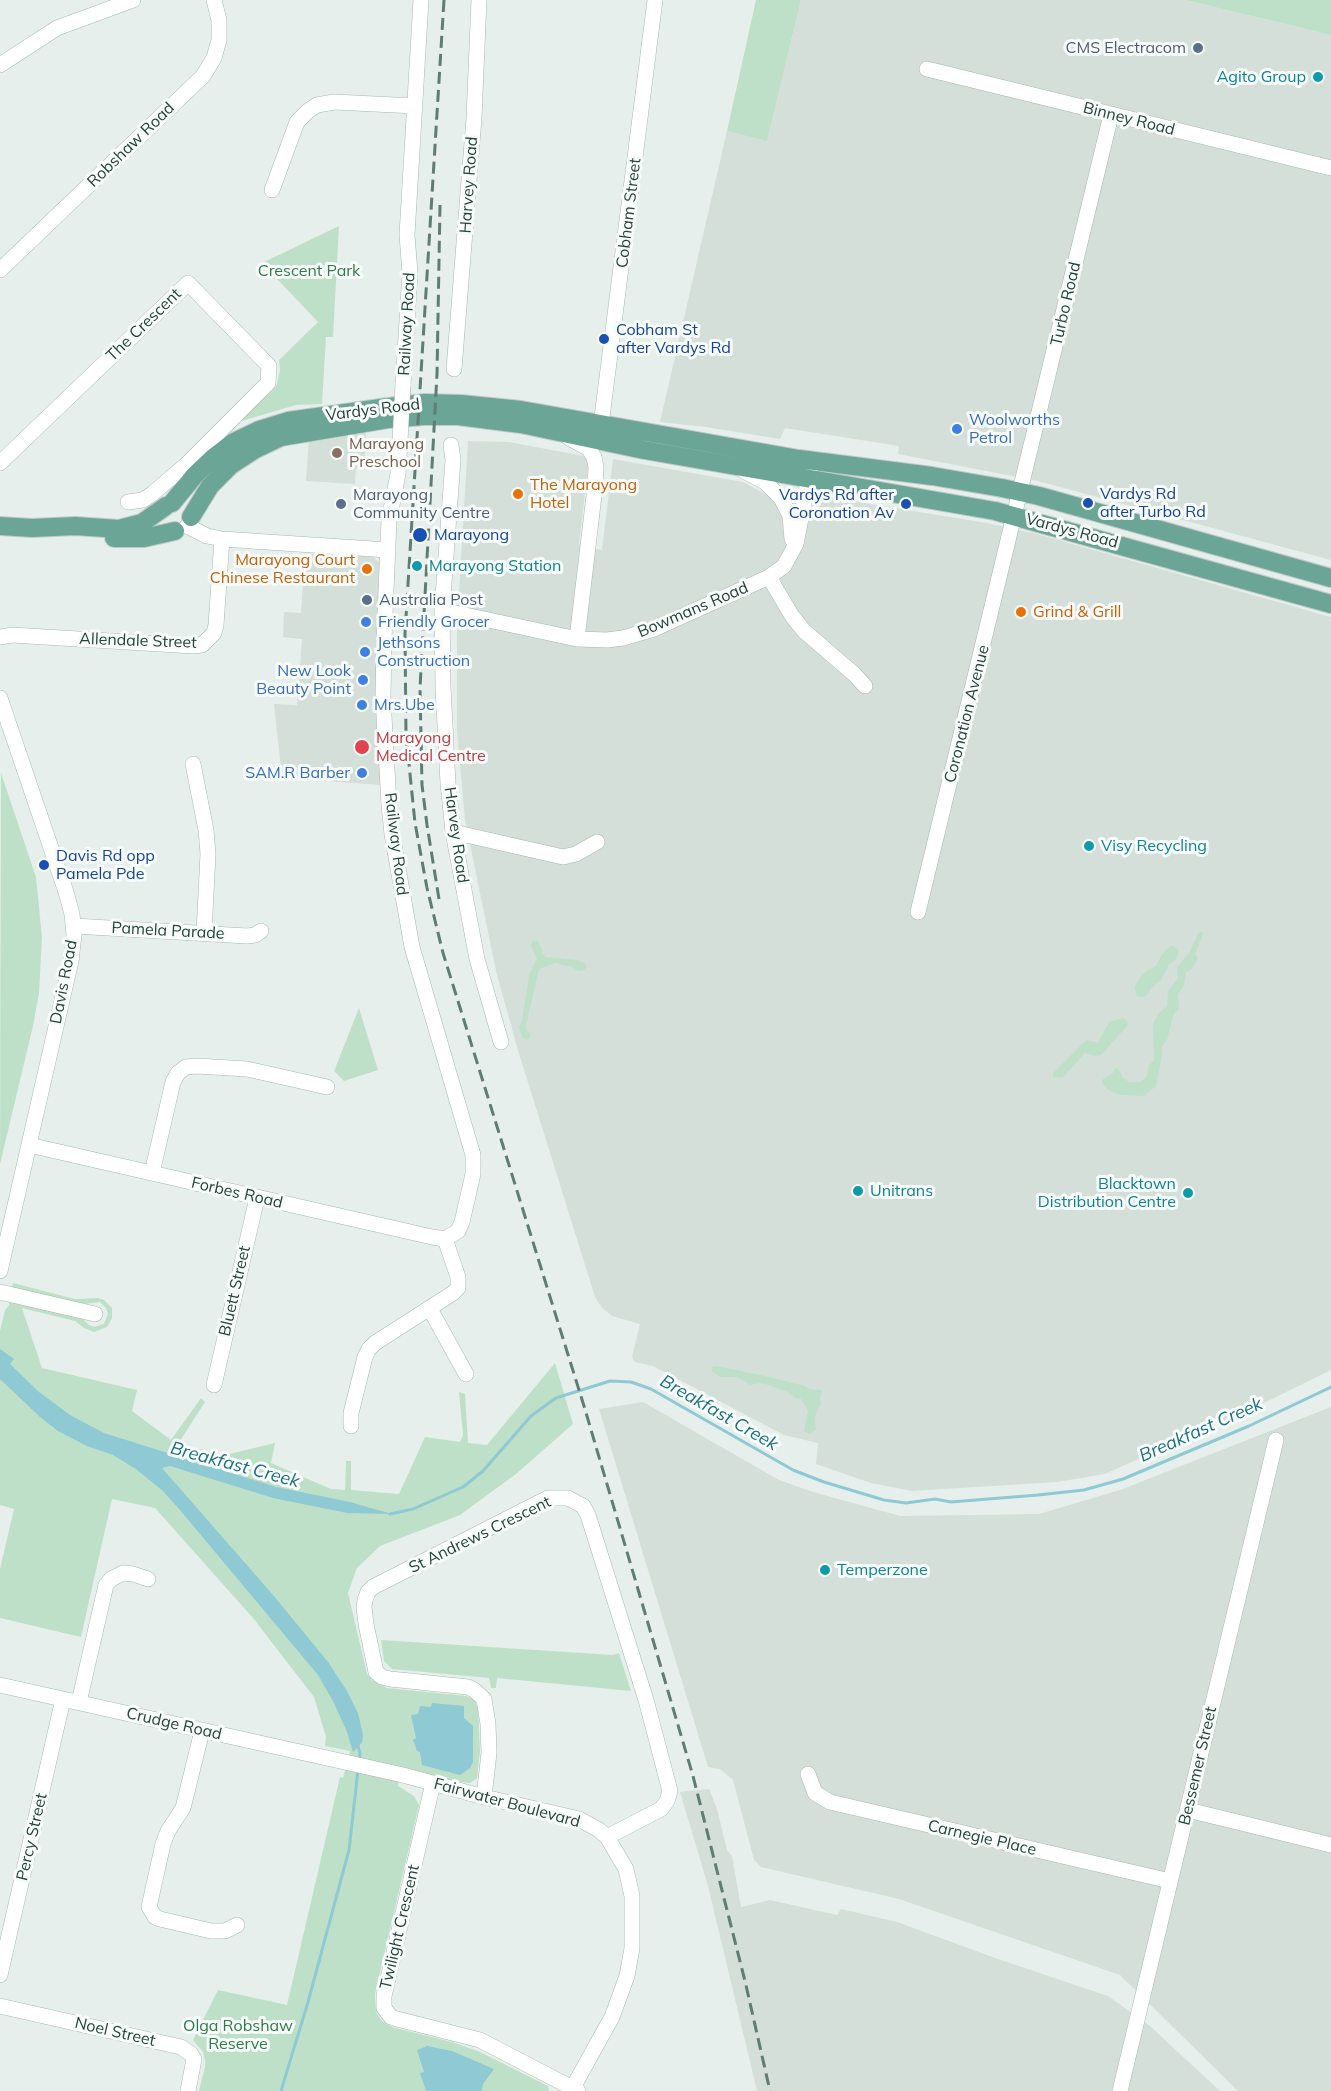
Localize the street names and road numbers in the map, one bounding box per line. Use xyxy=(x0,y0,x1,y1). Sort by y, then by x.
street label: Binney Road xyxy=(1081,98,1177,140)
street label: Robshaw Road xyxy=(83,99,179,191)
street label: Harvey Road xyxy=(456,136,482,234)
street label: Cobham Street xyxy=(613,157,645,269)
street label: Turbo Road xyxy=(1047,260,1085,348)
street label: Railway Road xyxy=(395,272,419,376)
street label: The Crescent xyxy=(103,285,185,365)
street label: Vardys Road xyxy=(325,395,421,425)
street label: Vardys Road xyxy=(1024,509,1120,553)
street label: Bowmans Road xyxy=(635,578,751,642)
street label: Allendale Street xyxy=(79,629,197,653)
street label: Coronation Avenue xyxy=(941,643,993,785)
street label: Harvey Road xyxy=(440,786,472,884)
street label: Railway Road xyxy=(380,792,412,896)
street label: Pamela Parade xyxy=(111,918,225,944)
street label: Davis Road xyxy=(46,938,82,1026)
street label: Forbes Road xyxy=(189,1173,285,1213)
street label: Bluett Street xyxy=(215,1244,255,1338)
street label: St Andrews Crescent xyxy=(406,1492,554,1578)
street label: Crudge Road xyxy=(124,1704,224,1744)
street label: Bessemer Street xyxy=(1175,1705,1221,1827)
street label: Fairwater Boulevard xyxy=(432,1774,582,1832)
street label: Percy Street xyxy=(13,1791,51,1883)
street label: Carnegie Place xyxy=(926,1816,1038,1860)
street label: Twilight Crescent xyxy=(376,1863,424,1991)
street label: Noel Street xyxy=(73,2013,157,2051)

